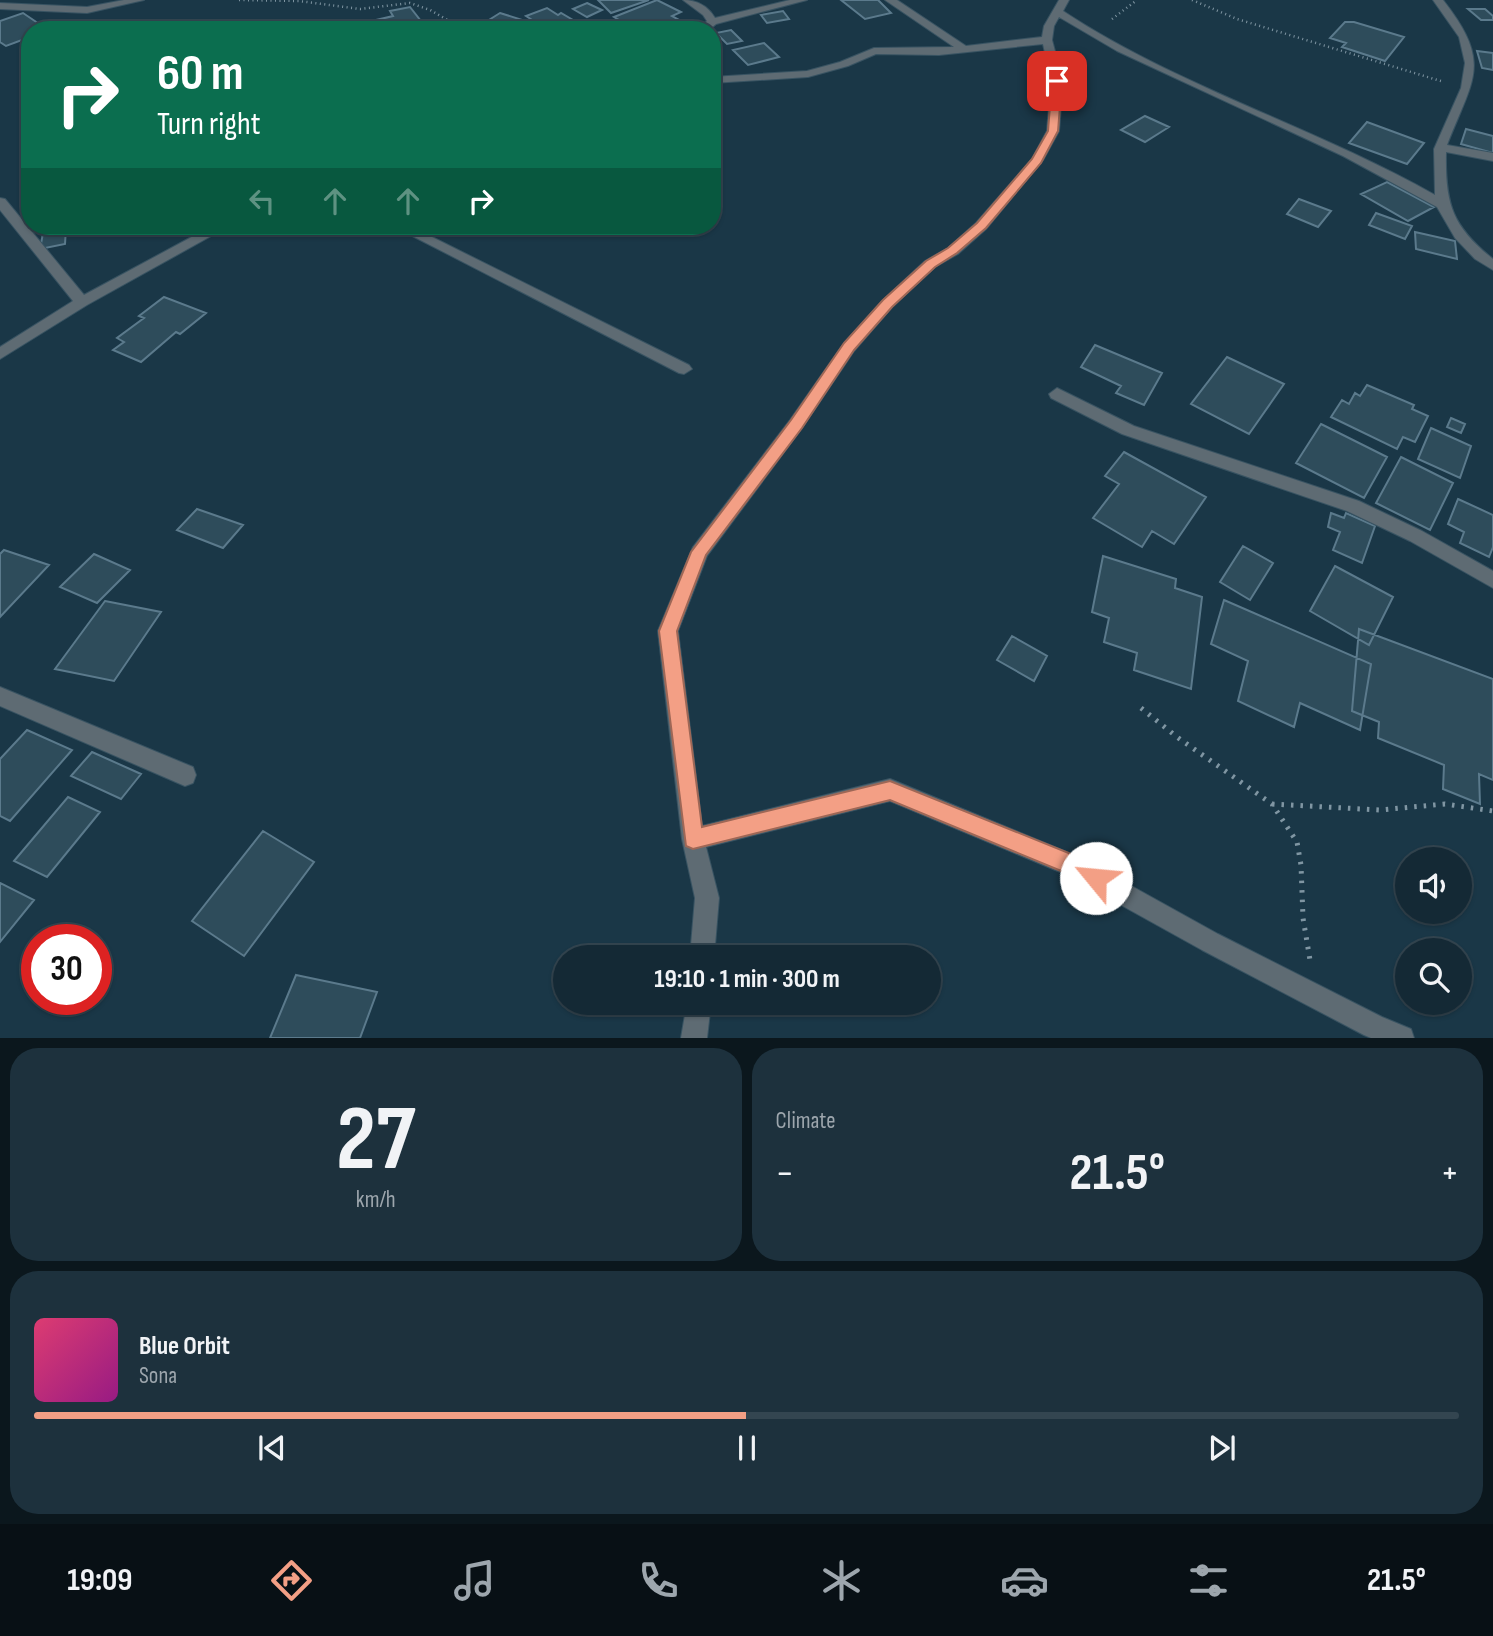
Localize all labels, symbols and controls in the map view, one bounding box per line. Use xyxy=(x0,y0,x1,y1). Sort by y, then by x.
text: 60 m xyxy=(157,45,244,104)
icon: right xyxy=(42,49,133,140)
pin xyxy=(1027,51,1087,111)
icon: arrive xyxy=(1038,62,1076,100)
text: Turn right xyxy=(157,105,261,144)
icon: left xyxy=(243,182,281,220)
icon: ahead xyxy=(316,182,354,220)
icon: ahead xyxy=(389,182,427,220)
icon: right xyxy=(462,182,500,220)
position arrow xyxy=(1059,841,1133,915)
map controls xyxy=(1395,847,1472,1015)
button: sound xyxy=(1395,847,1472,924)
speed limit sign: 30 xyxy=(21,924,112,1015)
button: search xyxy=(1395,938,1472,1015)
text: 19:10 · 1 min · 300 m xyxy=(654,964,840,995)
text: 27 xyxy=(336,1086,416,1195)
text: Climate xyxy=(776,1107,835,1135)
text: 21.5° xyxy=(1070,1142,1165,1205)
text: − xyxy=(776,1151,794,1196)
text: + xyxy=(1440,1151,1459,1196)
text: km/h xyxy=(356,1186,396,1214)
text: Blue Orbit xyxy=(139,1331,230,1362)
text: Sona xyxy=(139,1362,177,1390)
icon: previous xyxy=(253,1429,291,1467)
icon: pause xyxy=(728,1429,766,1467)
icon: next xyxy=(1203,1429,1241,1467)
icon: directions xyxy=(267,1556,316,1605)
icon: music xyxy=(450,1556,499,1605)
icon: phone xyxy=(634,1556,683,1605)
icon: climate xyxy=(817,1556,866,1605)
icon: car xyxy=(1000,1556,1049,1605)
icon: filters xyxy=(1184,1556,1233,1605)
text: 19:09 xyxy=(67,1561,132,1600)
text: 21.5° xyxy=(1367,1561,1426,1600)

